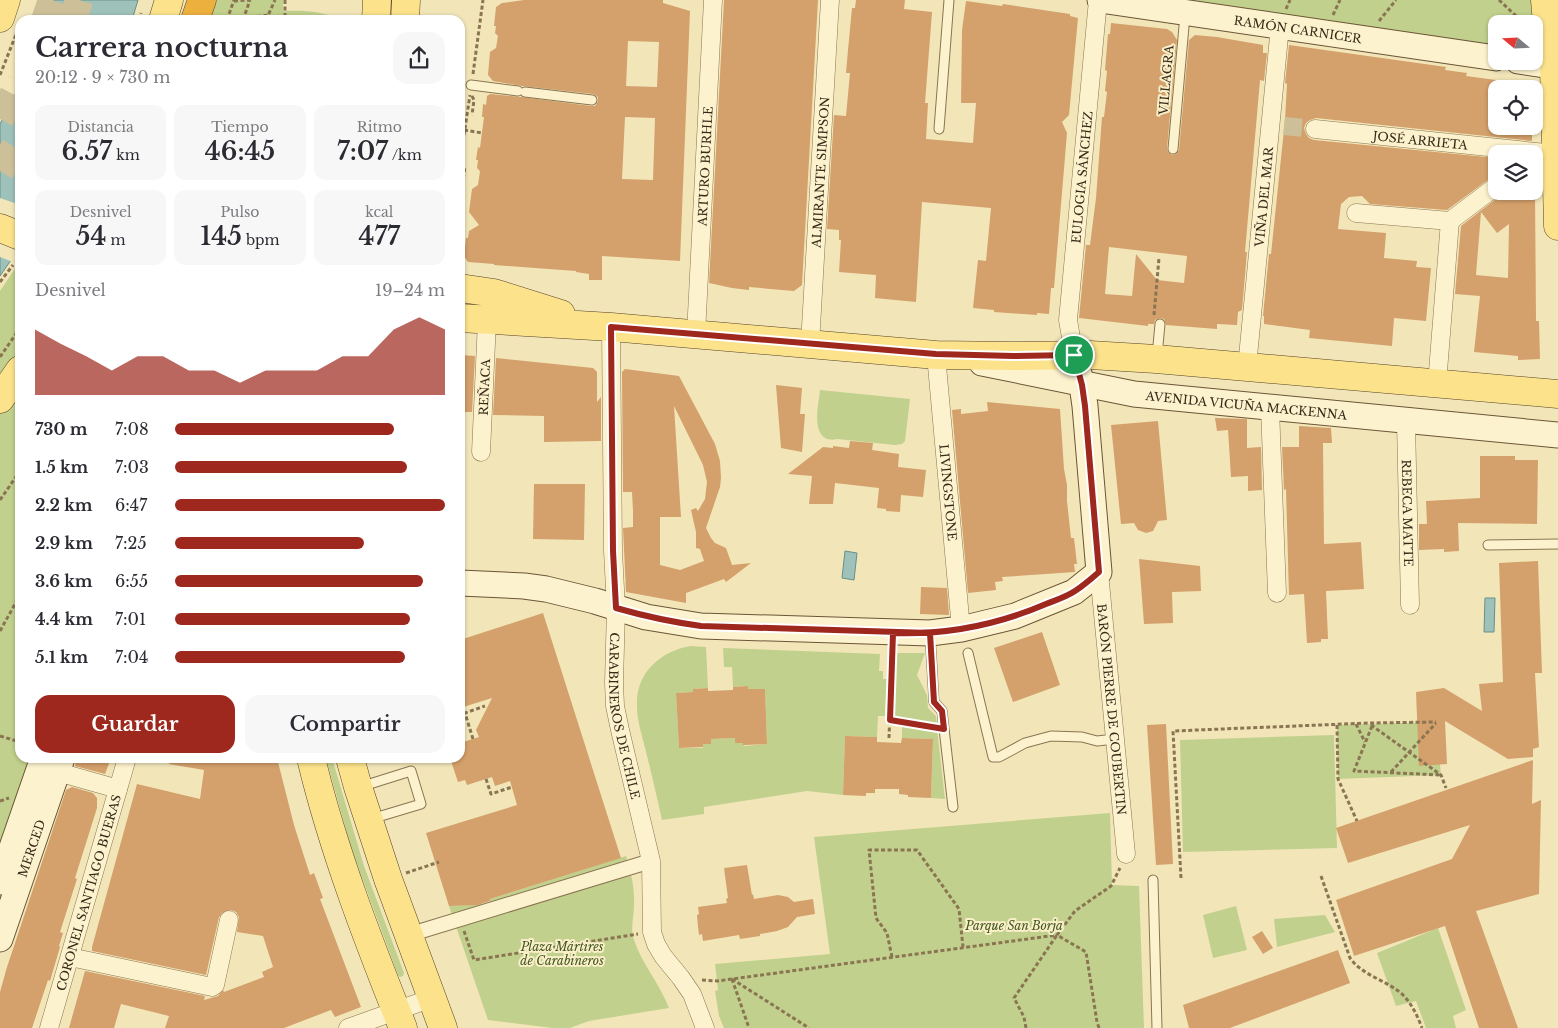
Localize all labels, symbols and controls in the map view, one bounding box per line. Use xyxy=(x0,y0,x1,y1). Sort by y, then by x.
street label: RAMÓN CARNICER xyxy=(1233,12,1363,46)
north arrow xyxy=(1488,15,1542,70)
map controls xyxy=(1488,15,1543,200)
text: Carrera nocturna xyxy=(35,30,288,65)
button: share xyxy=(393,32,445,84)
street label: VILLAGRA xyxy=(1155,44,1177,117)
text: 20:12 · 9 × 730 m xyxy=(35,67,170,87)
button: locate xyxy=(1488,80,1543,135)
street label: ALMIRANTE SIMPSON xyxy=(808,96,832,249)
street label: ARTURO BURHLE xyxy=(694,106,715,227)
street label: EULOGIA SÁNCHEZ xyxy=(1068,110,1095,244)
text: Distancia xyxy=(68,118,134,136)
text: Tiempo xyxy=(211,118,269,136)
text: Ritmo xyxy=(357,118,402,136)
street label: JOSÉ ARRIETA xyxy=(1370,127,1469,152)
text: 6.57 xyxy=(62,136,112,167)
text: 46:45 xyxy=(205,136,275,167)
text: 7:07 xyxy=(337,136,388,167)
button: layers xyxy=(1488,145,1543,200)
text: km xyxy=(112,146,140,164)
text: /km xyxy=(388,146,422,164)
street label: VIÑA DEL MAR xyxy=(1251,146,1276,248)
text: Desnivel xyxy=(70,203,132,221)
text: Pulso xyxy=(220,203,260,221)
text: kcal xyxy=(365,203,393,221)
text: 54 xyxy=(76,221,106,252)
text: 145 xyxy=(200,221,242,252)
text: 477 xyxy=(359,221,400,252)
text: m xyxy=(106,231,126,249)
text: bpm xyxy=(242,231,280,249)
text: Desnivel xyxy=(35,280,106,300)
text: 19–24 m xyxy=(375,280,445,300)
pin xyxy=(1053,334,1095,376)
icon: arrive xyxy=(1060,341,1088,369)
street label: REÑACA xyxy=(475,358,493,416)
street label: AVENIDA VICUÑA MACKENNA xyxy=(1144,388,1348,422)
text: 730 m xyxy=(35,419,87,439)
text: 7:08 xyxy=(115,419,149,439)
street label: LIVINGSTONE xyxy=(937,443,960,542)
text: 1.5 km xyxy=(35,457,88,477)
text: 7:03 xyxy=(115,457,149,477)
street label: REBECA MATTE xyxy=(1399,459,1417,567)
text: 2.2 km xyxy=(35,495,93,515)
text: 6:47 xyxy=(115,495,147,515)
text: 2.9 km xyxy=(35,533,93,553)
text: 7:25 xyxy=(115,533,147,553)
text: 3.6 km xyxy=(35,571,93,591)
text: 6:55 xyxy=(115,571,148,591)
street label: BARÓN PIERRE DE COUBERTIN xyxy=(1095,603,1130,816)
text: 4.4 km xyxy=(35,609,93,629)
text: 7:01 xyxy=(115,609,146,629)
street label: CARABINEROS DE CHILE xyxy=(606,632,644,801)
text: 5.1 km xyxy=(35,647,88,667)
text: 7:04 xyxy=(115,647,148,667)
button: Guardar xyxy=(35,695,235,753)
button: Compartir xyxy=(245,695,445,753)
street label: CORONEL SANTIAGO BUERAS xyxy=(53,792,124,993)
street label: MERCED xyxy=(14,817,48,879)
park label: Parque San Borja xyxy=(964,918,1063,933)
park label: Plaza Mártires de Carabineros xyxy=(520,939,604,968)

